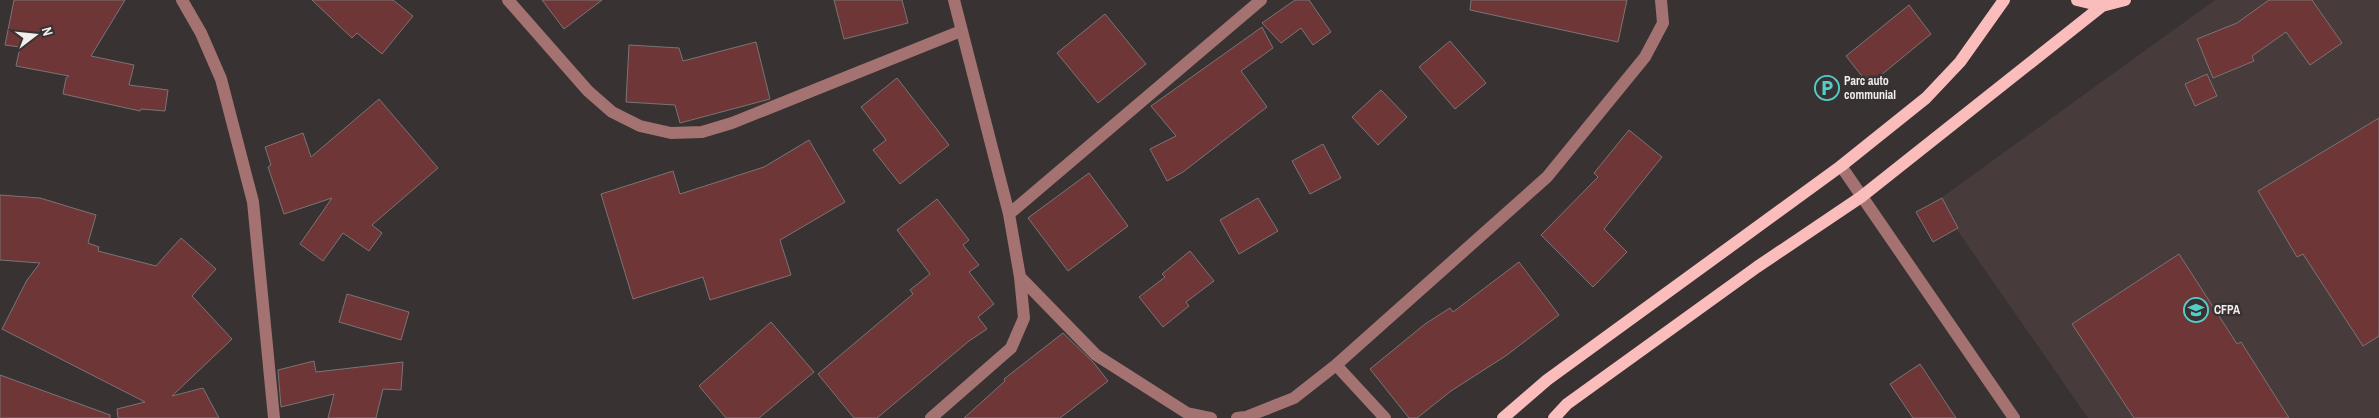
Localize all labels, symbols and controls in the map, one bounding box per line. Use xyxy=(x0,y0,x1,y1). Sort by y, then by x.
north arrow xyxy=(10,10,60,60)
text: N xyxy=(38,25,57,38)
place label: Parc auto communial xyxy=(1844,73,1896,103)
parking icon: Parc auto communial xyxy=(1814,75,1840,101)
school or university icon: CFPA xyxy=(2183,297,2209,323)
place label: CFPA xyxy=(2214,302,2241,318)

